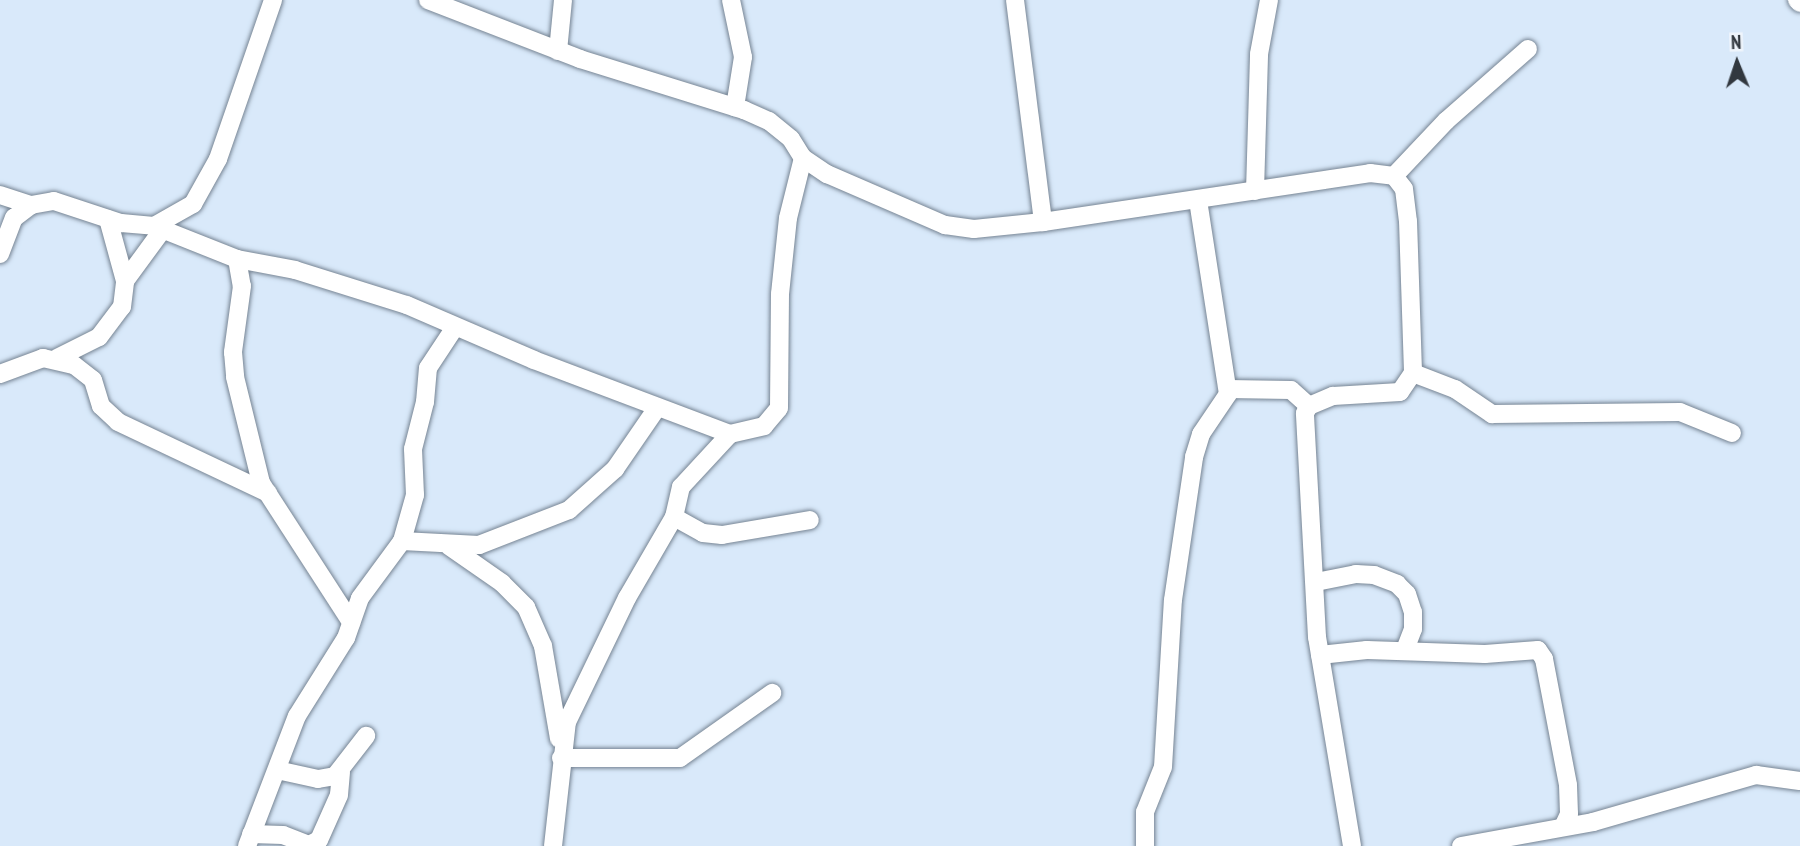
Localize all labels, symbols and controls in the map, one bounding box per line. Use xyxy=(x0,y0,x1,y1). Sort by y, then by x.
north arrow xyxy=(1702,28,1772,98)
text: N xyxy=(1731,30,1742,54)

